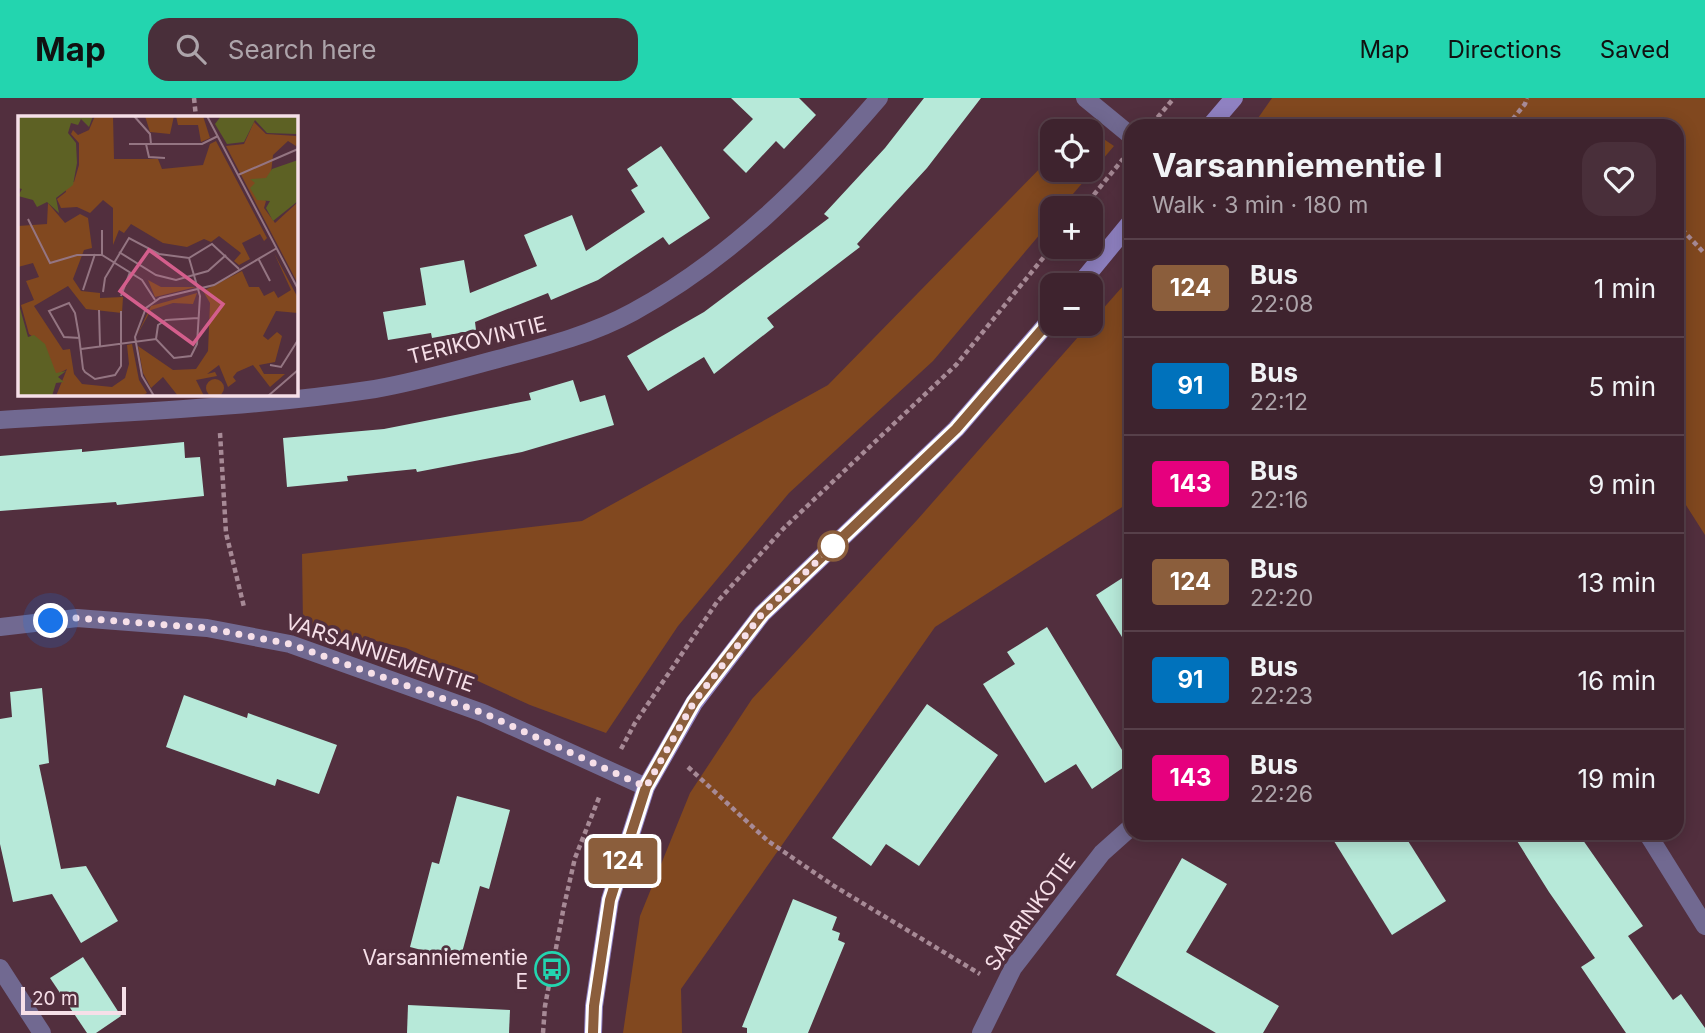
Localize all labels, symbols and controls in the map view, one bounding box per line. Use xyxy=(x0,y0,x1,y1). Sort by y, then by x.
search box xyxy=(148,18,638,81)
text: Map xyxy=(35,29,106,69)
icon: search xyxy=(172,30,210,68)
text: Search here xyxy=(228,34,376,65)
text: Map xyxy=(1360,35,1409,64)
text: Directions xyxy=(1447,35,1562,64)
text: Saved xyxy=(1600,35,1670,64)
inset map xyxy=(18,116,298,396)
map controls xyxy=(1040,119,1103,336)
button: locate xyxy=(1040,119,1103,182)
button: heart xyxy=(1582,142,1656,216)
text: Varsanniementie I xyxy=(1152,145,1443,185)
text: Walk · 3 min · 180 m xyxy=(1152,191,1368,219)
button: + xyxy=(1040,196,1103,259)
text: Bus xyxy=(1250,259,1298,290)
button: − xyxy=(1040,273,1103,336)
text: 124 xyxy=(1170,273,1211,302)
text: 1 min xyxy=(1594,273,1656,304)
text: 22:08 xyxy=(1250,290,1313,318)
street label: TERIKOVINTIE xyxy=(405,311,549,369)
text: Bus xyxy=(1250,357,1298,388)
text: 91 xyxy=(1178,371,1203,400)
text: 5 min xyxy=(1588,371,1656,402)
text: 22:12 xyxy=(1250,388,1308,416)
text: Bus xyxy=(1250,455,1298,486)
text: 143 xyxy=(1169,469,1212,498)
text: 9 min xyxy=(1588,469,1656,500)
text: 22:16 xyxy=(1250,486,1308,514)
unlabelled marker xyxy=(818,531,848,561)
text: Bus xyxy=(1250,553,1298,584)
text: 124 xyxy=(1170,567,1211,596)
text: 13 min xyxy=(1578,567,1656,598)
text: 22:20 xyxy=(1250,584,1313,612)
your location xyxy=(33,603,68,638)
street label: VARSANNIEMENTIE xyxy=(282,609,478,697)
text: Bus xyxy=(1250,651,1298,682)
text: 91 xyxy=(1178,665,1203,694)
text: 16 min xyxy=(1578,665,1656,696)
text: 22:23 xyxy=(1250,682,1313,710)
text: Bus xyxy=(1250,749,1298,780)
text: 143 xyxy=(1169,763,1212,792)
text: 19 min xyxy=(1578,763,1656,794)
text: 22:26 xyxy=(1250,780,1313,808)
line badge: 124 xyxy=(583,838,663,884)
text: 124 xyxy=(602,846,644,875)
street label: SAARINKOTIE xyxy=(979,849,1081,975)
place label: Varsanniementie E xyxy=(363,945,528,994)
bus stop icon: Varsanniementie E xyxy=(533,950,571,988)
scale bar xyxy=(21,984,126,1016)
text: 20 m xyxy=(32,987,78,1010)

